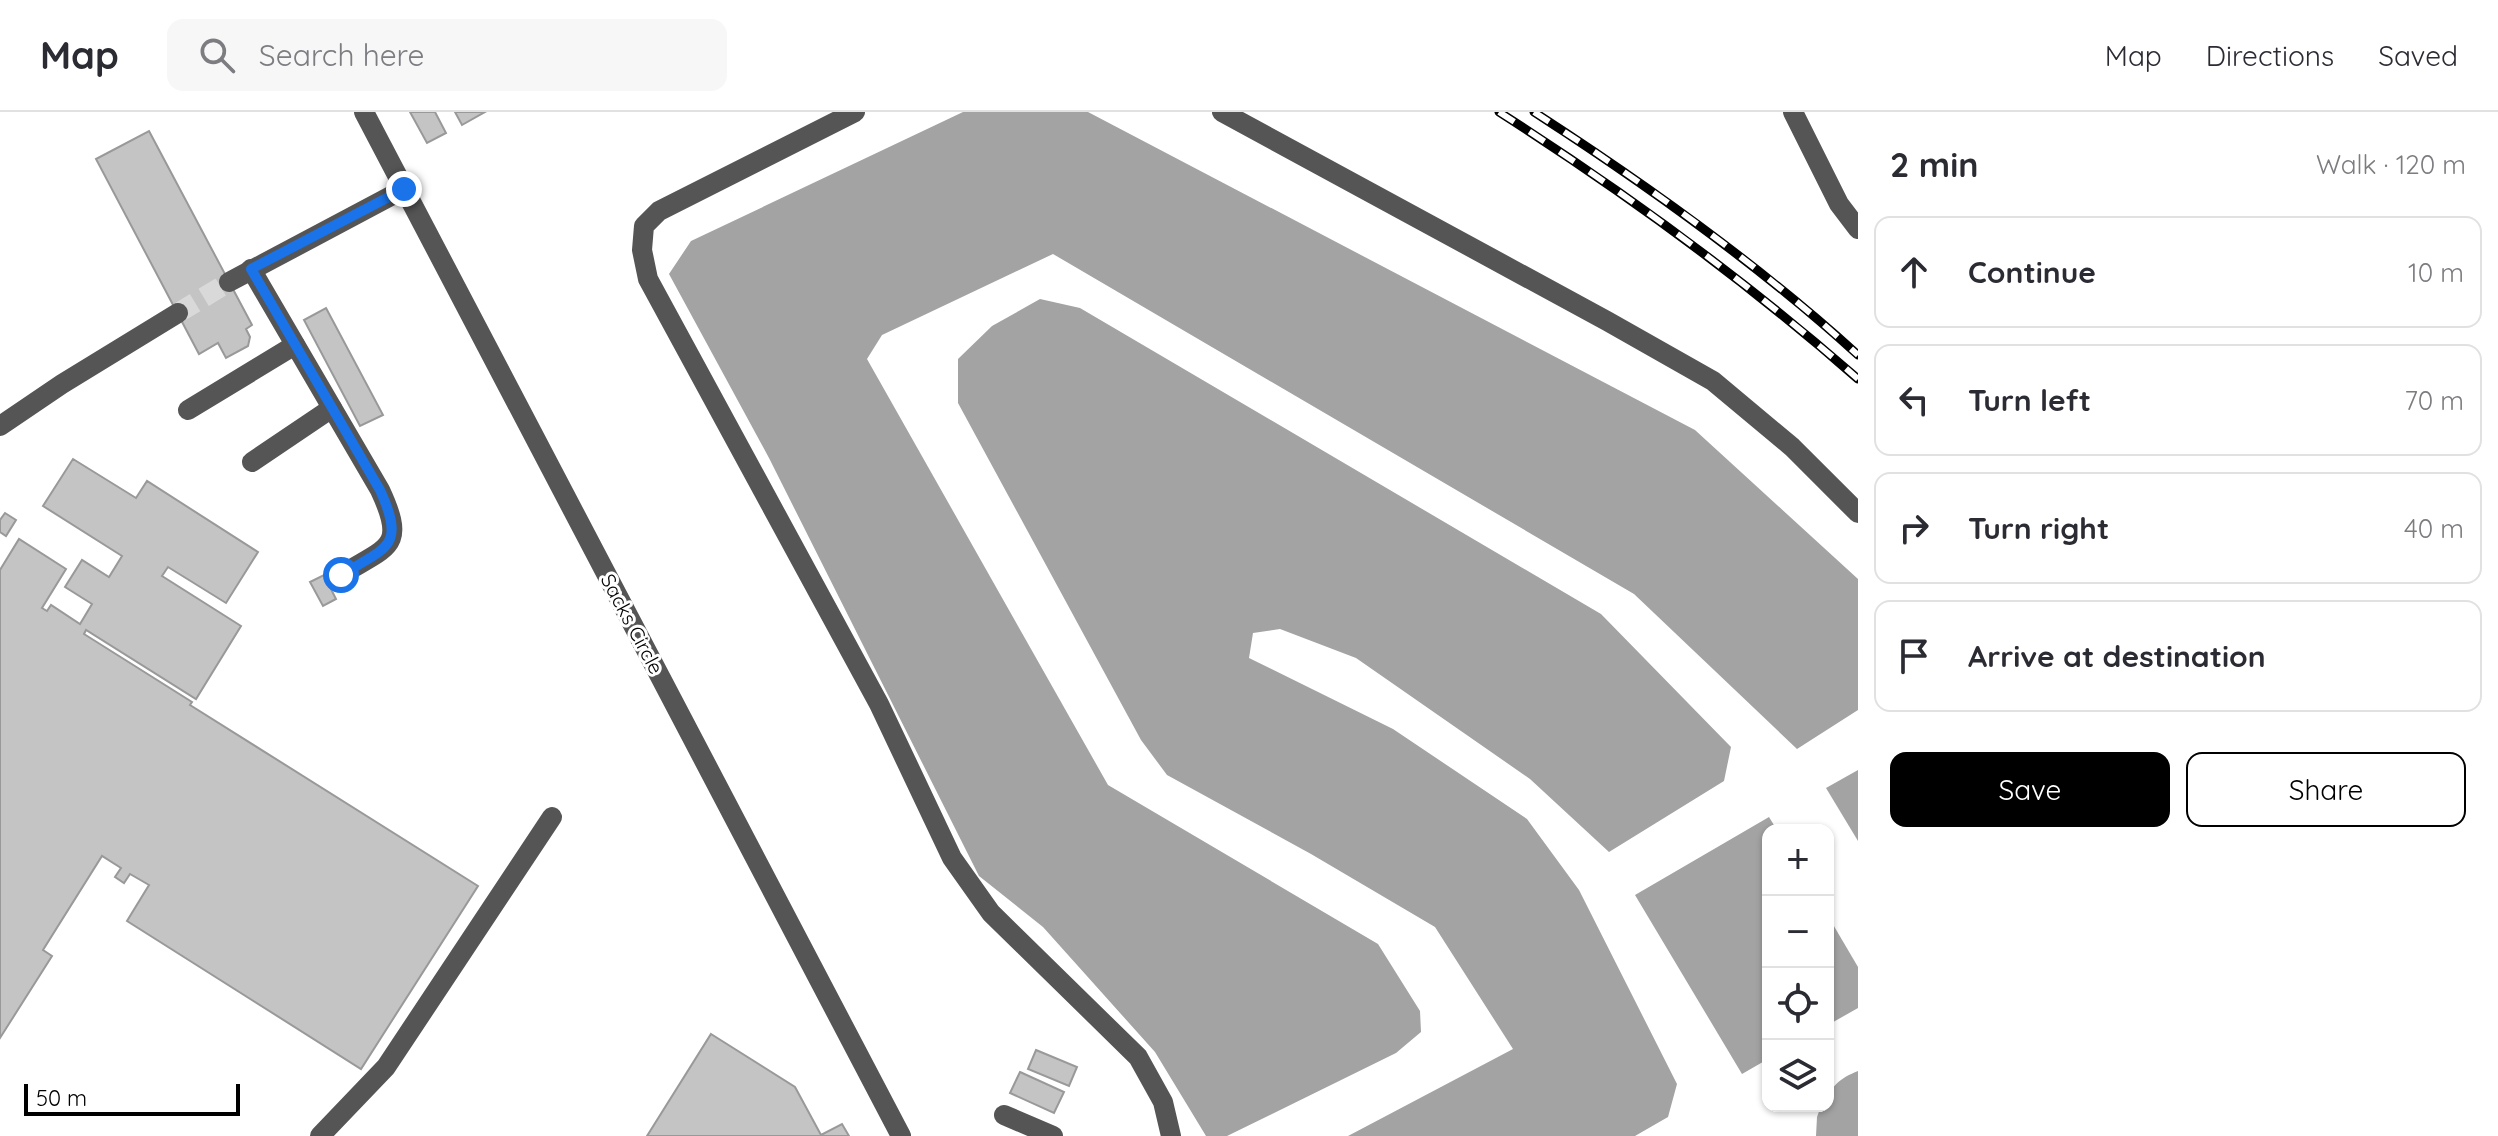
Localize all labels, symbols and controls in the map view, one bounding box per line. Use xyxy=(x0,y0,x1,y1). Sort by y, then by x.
search box xyxy=(167,19,727,91)
text: Map xyxy=(40,31,119,79)
icon: search xyxy=(195,33,239,77)
text: Search here xyxy=(259,36,424,74)
text: Map xyxy=(2105,38,2162,73)
text: Directions xyxy=(2206,38,2334,73)
text: Saved xyxy=(2378,38,2458,73)
text: 2 min xyxy=(1890,143,1979,186)
text: Walk · 120 m xyxy=(2316,148,2466,181)
route end xyxy=(386,171,422,207)
icon: ahead xyxy=(1892,250,1936,294)
text: Continue xyxy=(1968,253,2096,291)
text: 10 m xyxy=(2408,256,2464,289)
icon: left xyxy=(1892,378,1936,422)
text: Turn left xyxy=(1968,381,2091,419)
text: 70 m xyxy=(2404,384,2464,417)
icon: right xyxy=(1892,506,1936,550)
text: Turn right xyxy=(1968,509,2109,547)
text: 40 m xyxy=(2404,512,2464,545)
route start xyxy=(323,557,359,593)
street label: Sacks Circle xyxy=(596,569,669,678)
icon: arrive xyxy=(1892,634,1936,678)
text: Arrive at destination xyxy=(1968,637,2266,675)
button: Save xyxy=(1890,752,2170,827)
button: Share xyxy=(2186,752,2466,827)
map controls xyxy=(1762,824,1834,1112)
button: + xyxy=(1762,824,1834,896)
button: − xyxy=(1762,896,1834,968)
button: locate xyxy=(1762,968,1834,1040)
button: layers xyxy=(1762,1040,1834,1112)
scale bar xyxy=(24,1080,240,1116)
text: 50 m xyxy=(36,1084,87,1112)

